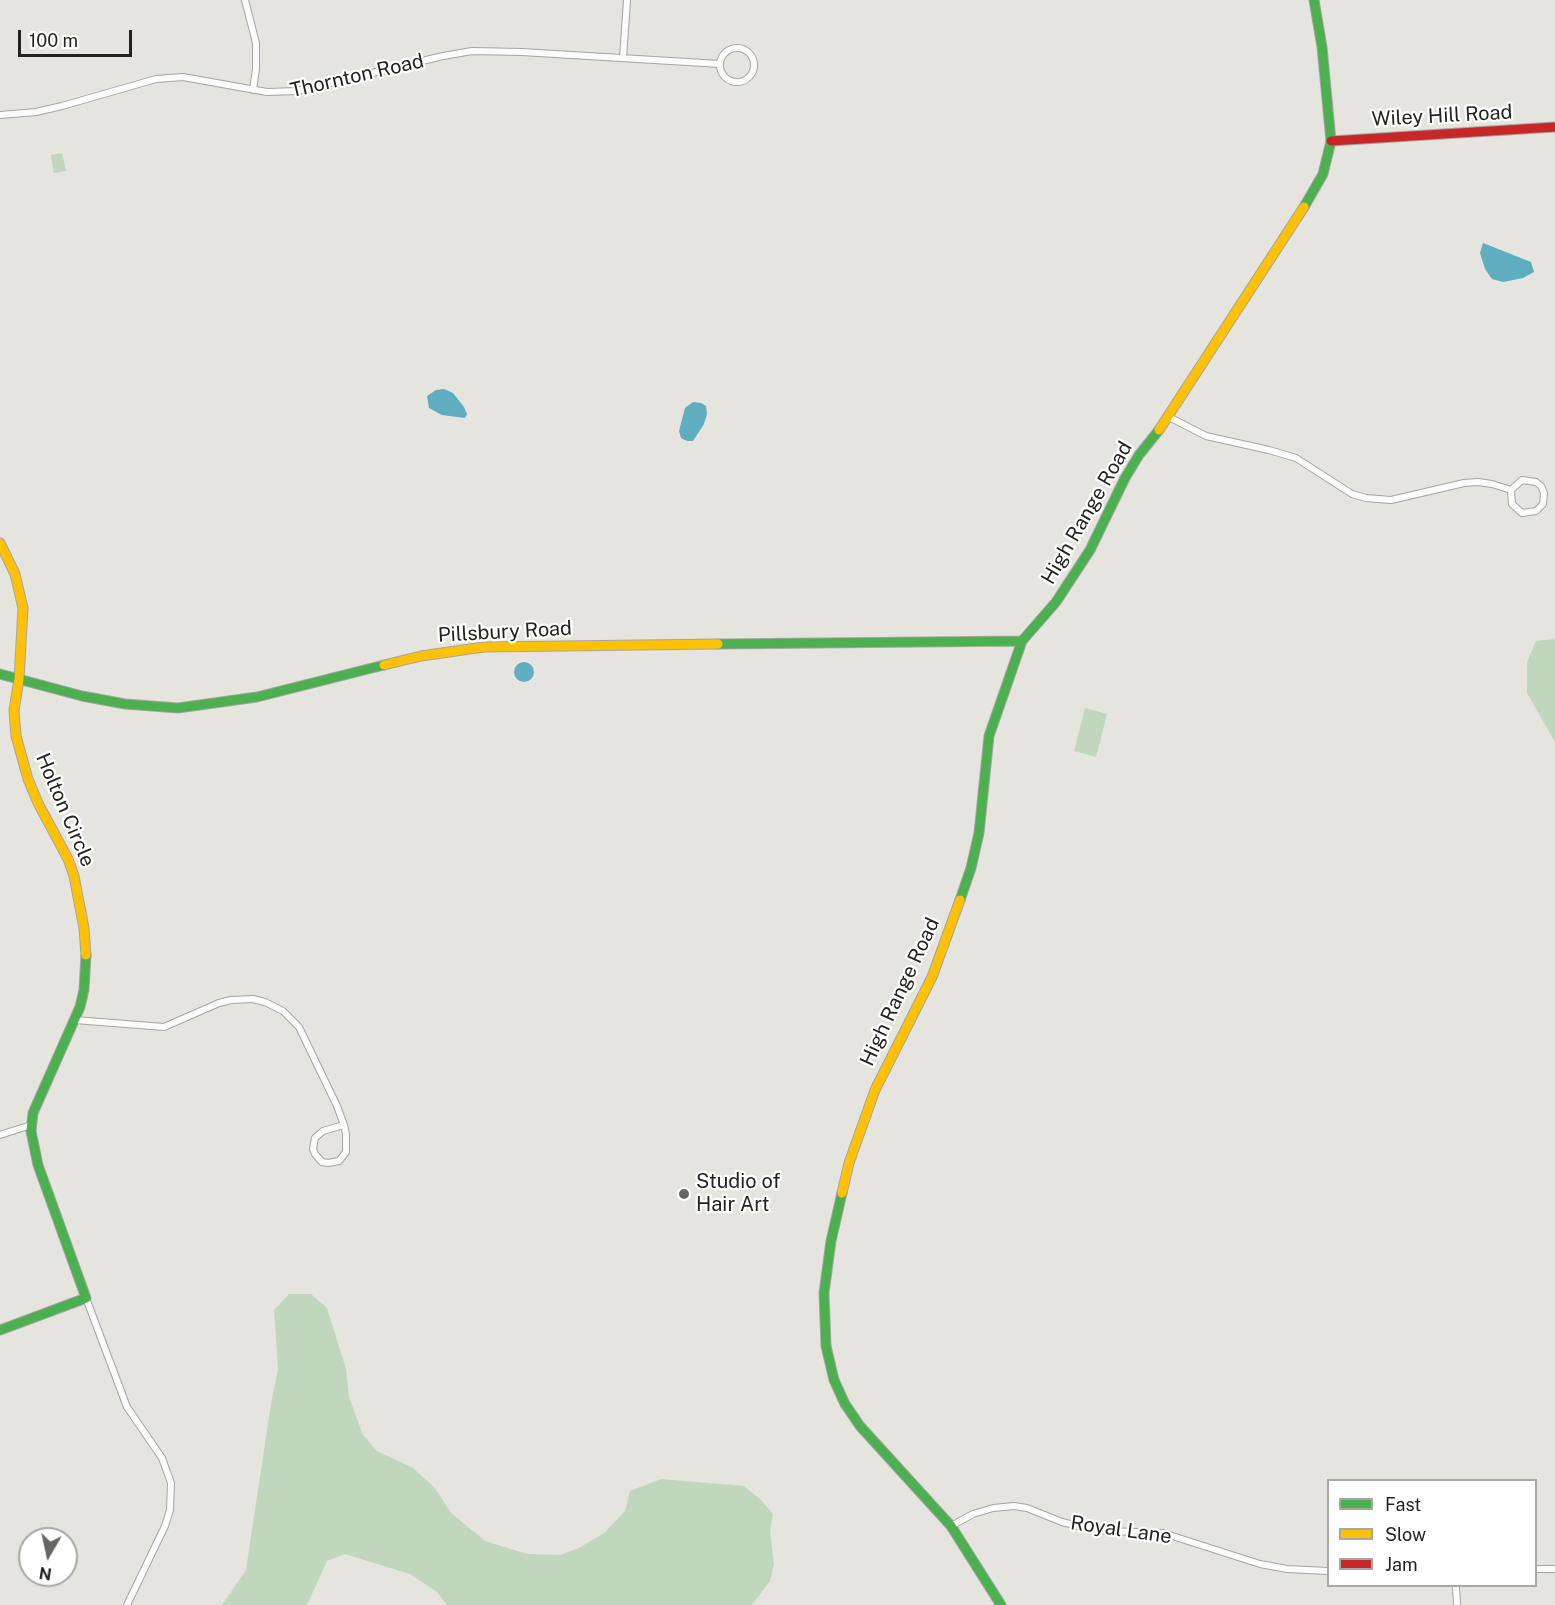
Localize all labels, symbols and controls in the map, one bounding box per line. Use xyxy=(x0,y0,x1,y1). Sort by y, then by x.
scale bar xyxy=(21,18,135,56)
text: 100 m xyxy=(29,30,78,51)
street label: Thornton Road xyxy=(288,49,426,103)
street label: Wiley Hill Road xyxy=(1371,100,1513,132)
street label: High Range Road xyxy=(1036,437,1138,589)
street label: Pillsbury Road xyxy=(437,617,573,647)
street label: Holton Circle xyxy=(30,750,100,870)
street label: High Range Road xyxy=(855,914,945,1070)
place label: Studio of Hair Art xyxy=(696,1170,780,1217)
marker: Studio of Hair Art xyxy=(677,1187,691,1201)
legend xyxy=(1327,1479,1537,1587)
text: Fast xyxy=(1385,1494,1421,1515)
street label: Royal Lane xyxy=(1069,1511,1173,1549)
text: Slow xyxy=(1385,1524,1426,1545)
north arrow xyxy=(18,1527,78,1587)
text: Jam xyxy=(1385,1554,1418,1575)
text: N xyxy=(38,1563,53,1584)

